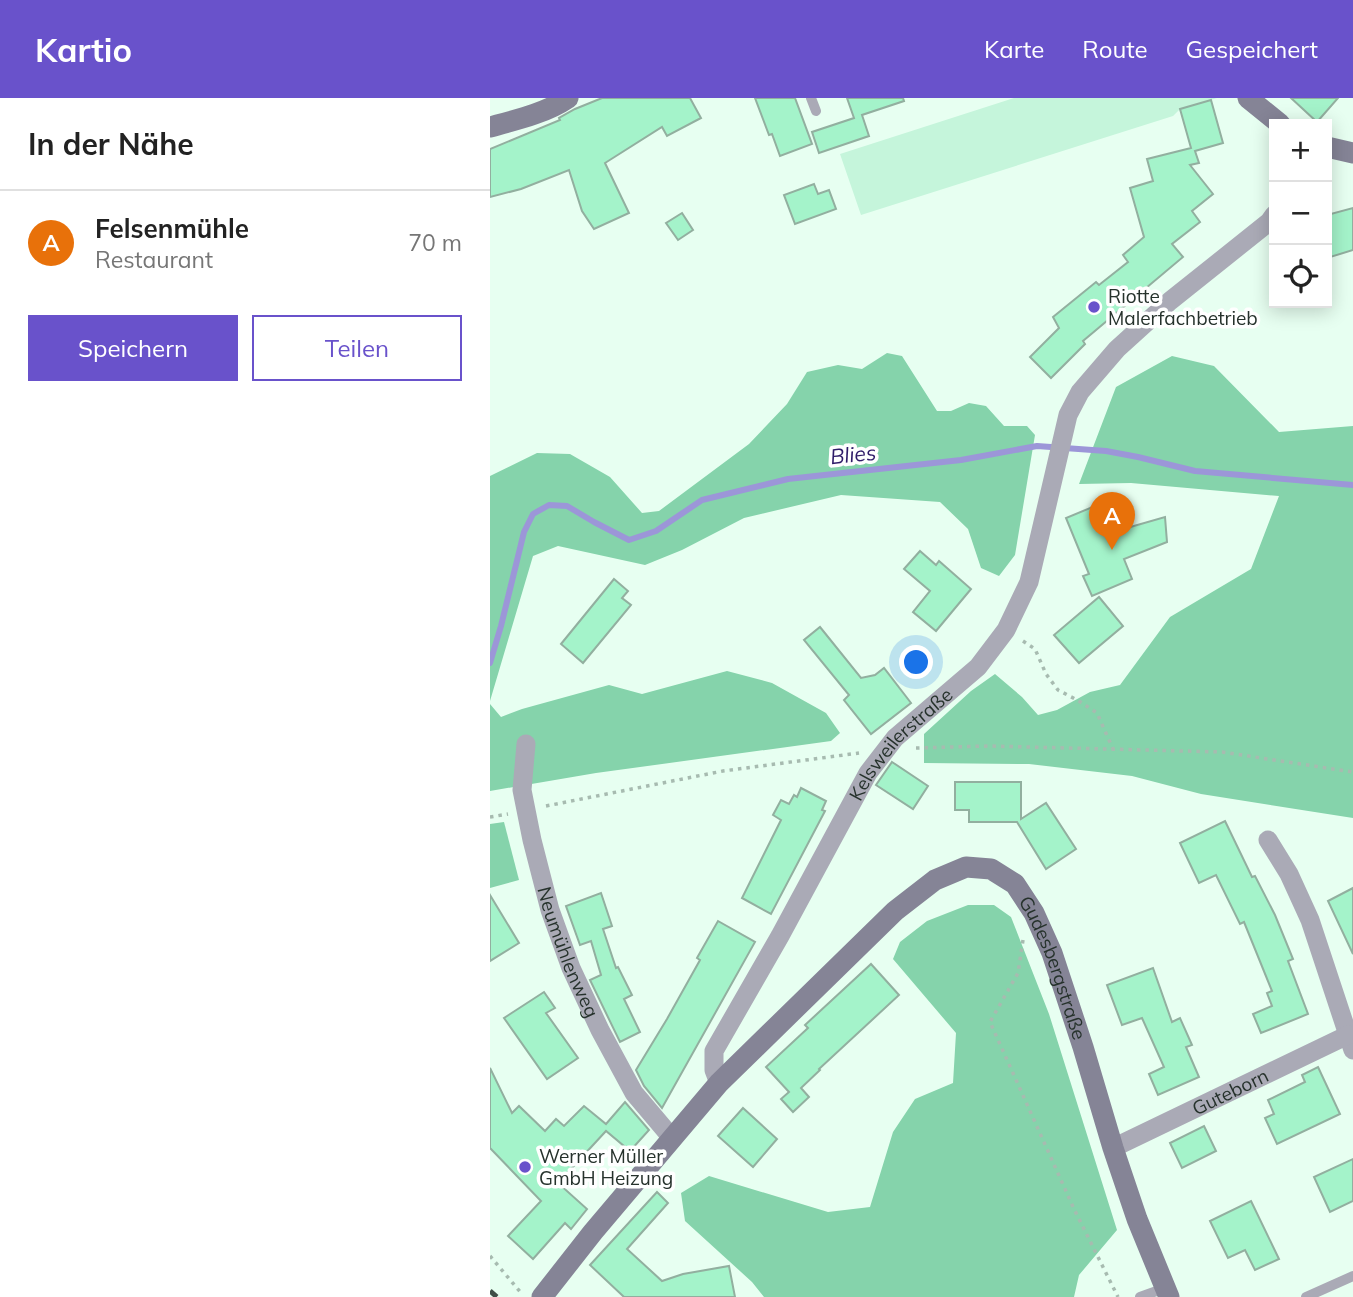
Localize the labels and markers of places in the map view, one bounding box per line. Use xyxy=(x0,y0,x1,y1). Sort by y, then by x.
place label: Riotte Malerfachbetrieb xyxy=(1108,284,1258,330)
marker: Riotte Malerfachbetrieb xyxy=(1086,299,1102,315)
pin: A xyxy=(1089,492,1135,550)
place label: Werner Müller GmbH Heizung xyxy=(539,1144,673,1190)
marker: Werner Müller GmbH Heizung xyxy=(517,1159,533,1175)

